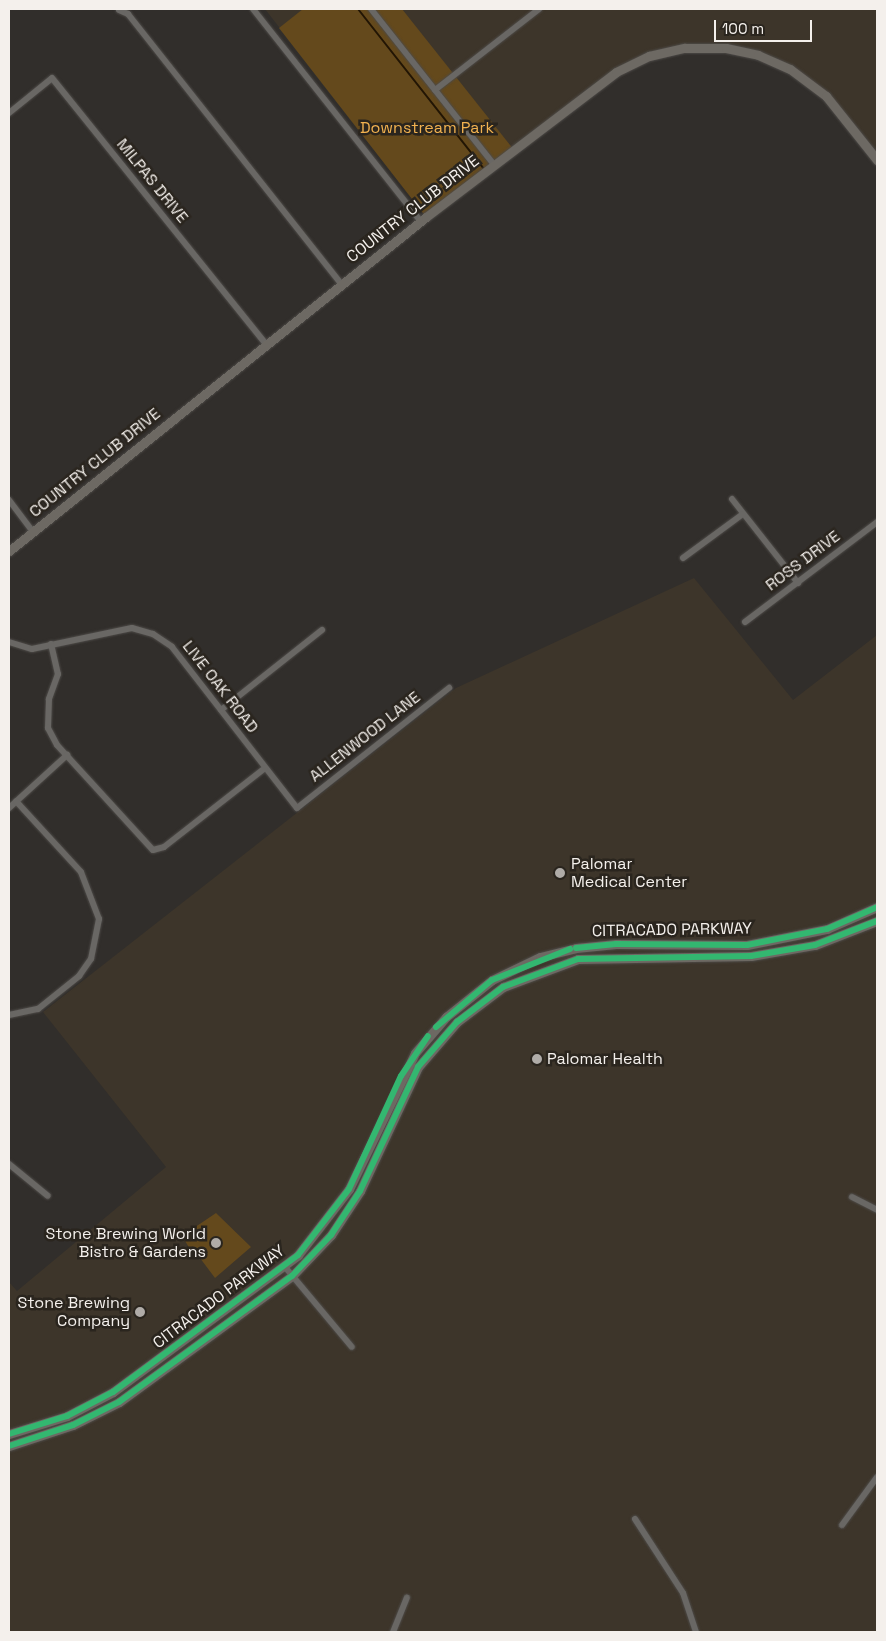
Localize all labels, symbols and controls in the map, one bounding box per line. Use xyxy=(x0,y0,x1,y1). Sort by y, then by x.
scale bar xyxy=(716,10,814,42)
text: 100 m xyxy=(722,19,764,38)
park label: Downstream Park xyxy=(360,118,494,138)
street label: MILPAS DRIVE xyxy=(112,135,192,227)
street label: COUNTRY CLUB DRIVE xyxy=(343,151,483,267)
street label: COUNTRY CLUB DRIVE xyxy=(26,404,164,522)
street label: ROSS DRIVE xyxy=(762,527,844,595)
street label: LIVE OAK ROAD xyxy=(178,637,262,737)
street label: ALLENWOOD LANE xyxy=(306,688,424,786)
place label: Palomar Medical Center xyxy=(571,854,687,892)
marker: Palomar Medical Center xyxy=(553,866,567,880)
street label: CITRACADO PARKWAY xyxy=(592,919,752,941)
place label: Palomar Health xyxy=(547,1049,663,1069)
marker: Palomar Health xyxy=(531,1053,543,1065)
place label: Stone Brewing World Bistro & Gardens xyxy=(45,1224,206,1262)
marker: Stone Brewing World Bistro & Gardens xyxy=(210,1237,222,1249)
street label: CITRACADO PARKWAY xyxy=(149,1241,289,1353)
place label: Stone Brewing Company xyxy=(17,1293,130,1331)
marker: Stone Brewing Company xyxy=(134,1306,146,1318)

